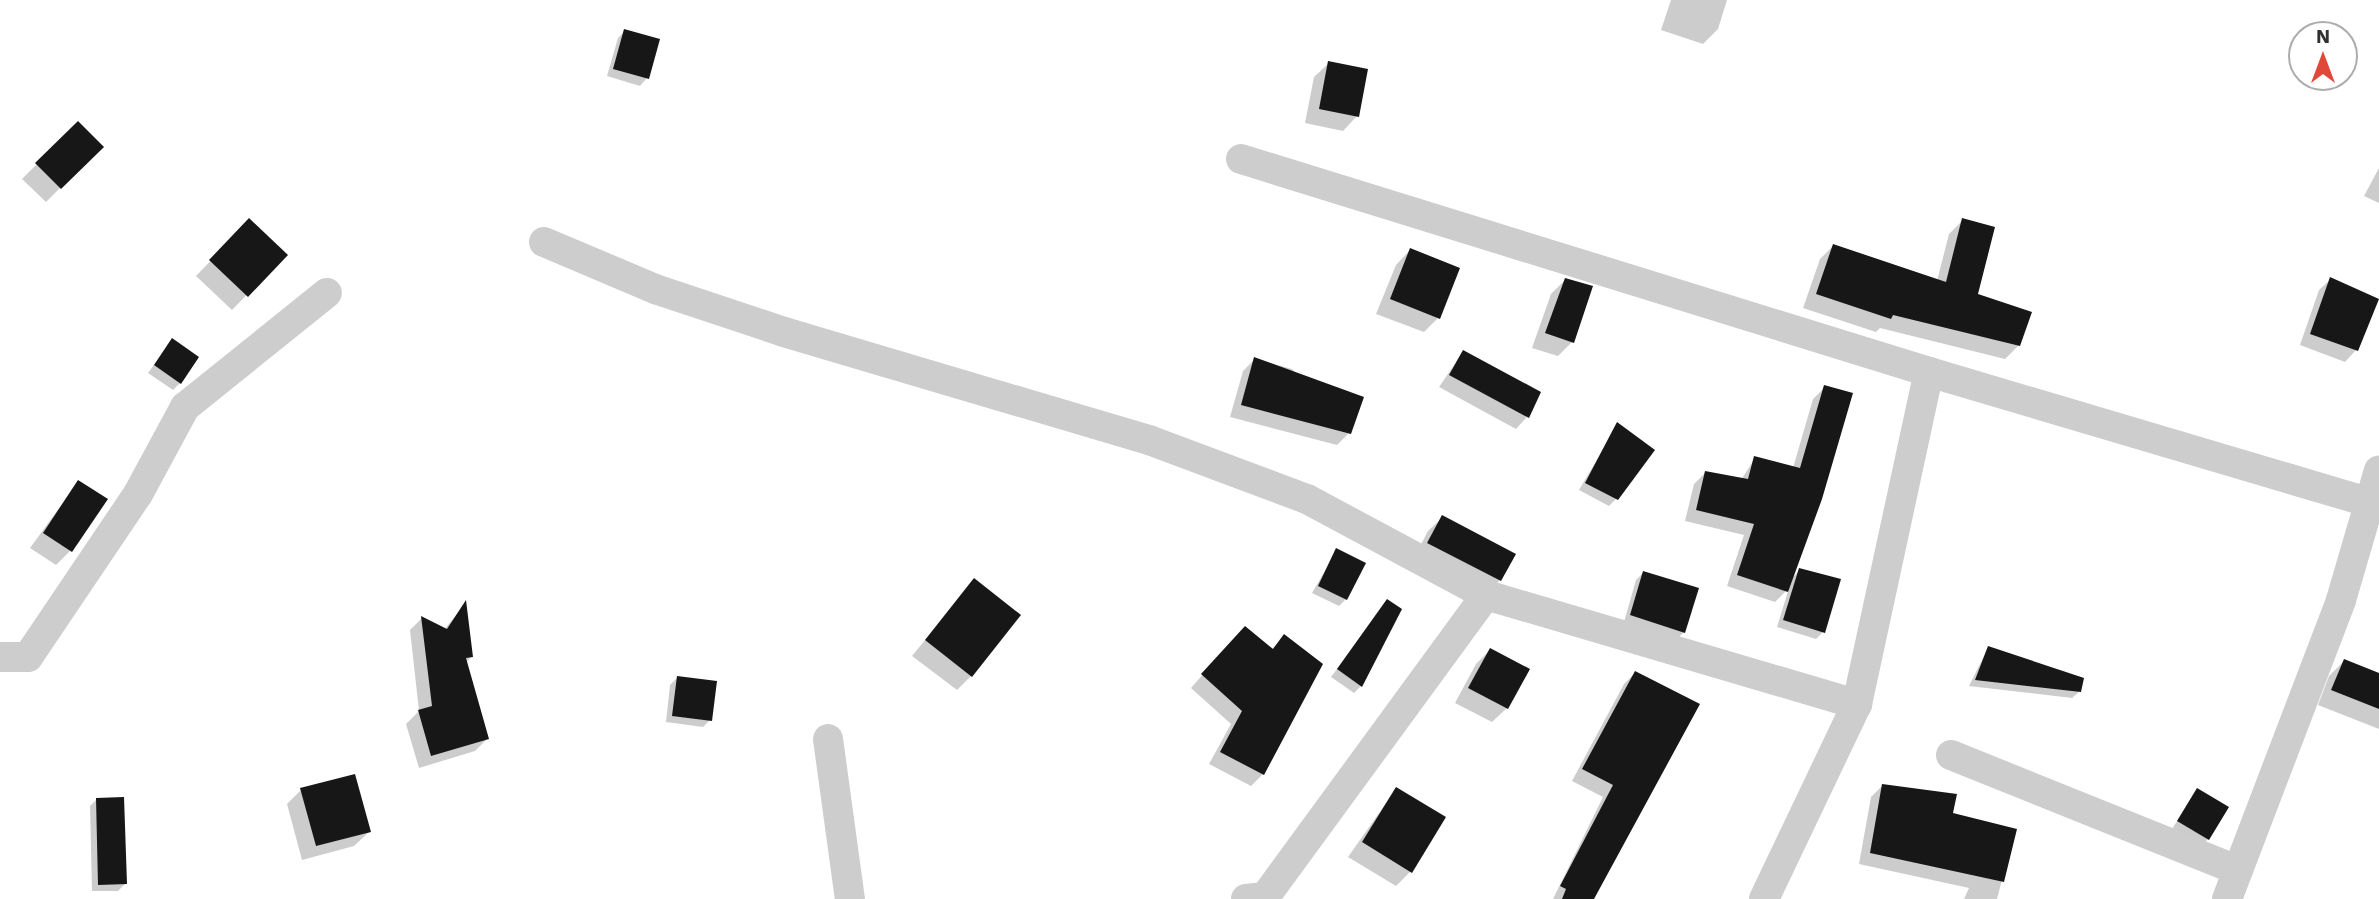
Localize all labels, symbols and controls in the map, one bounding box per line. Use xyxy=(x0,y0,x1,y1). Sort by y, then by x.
north arrow xyxy=(2288,21,2358,91)
text: N xyxy=(2316,25,2330,48)

